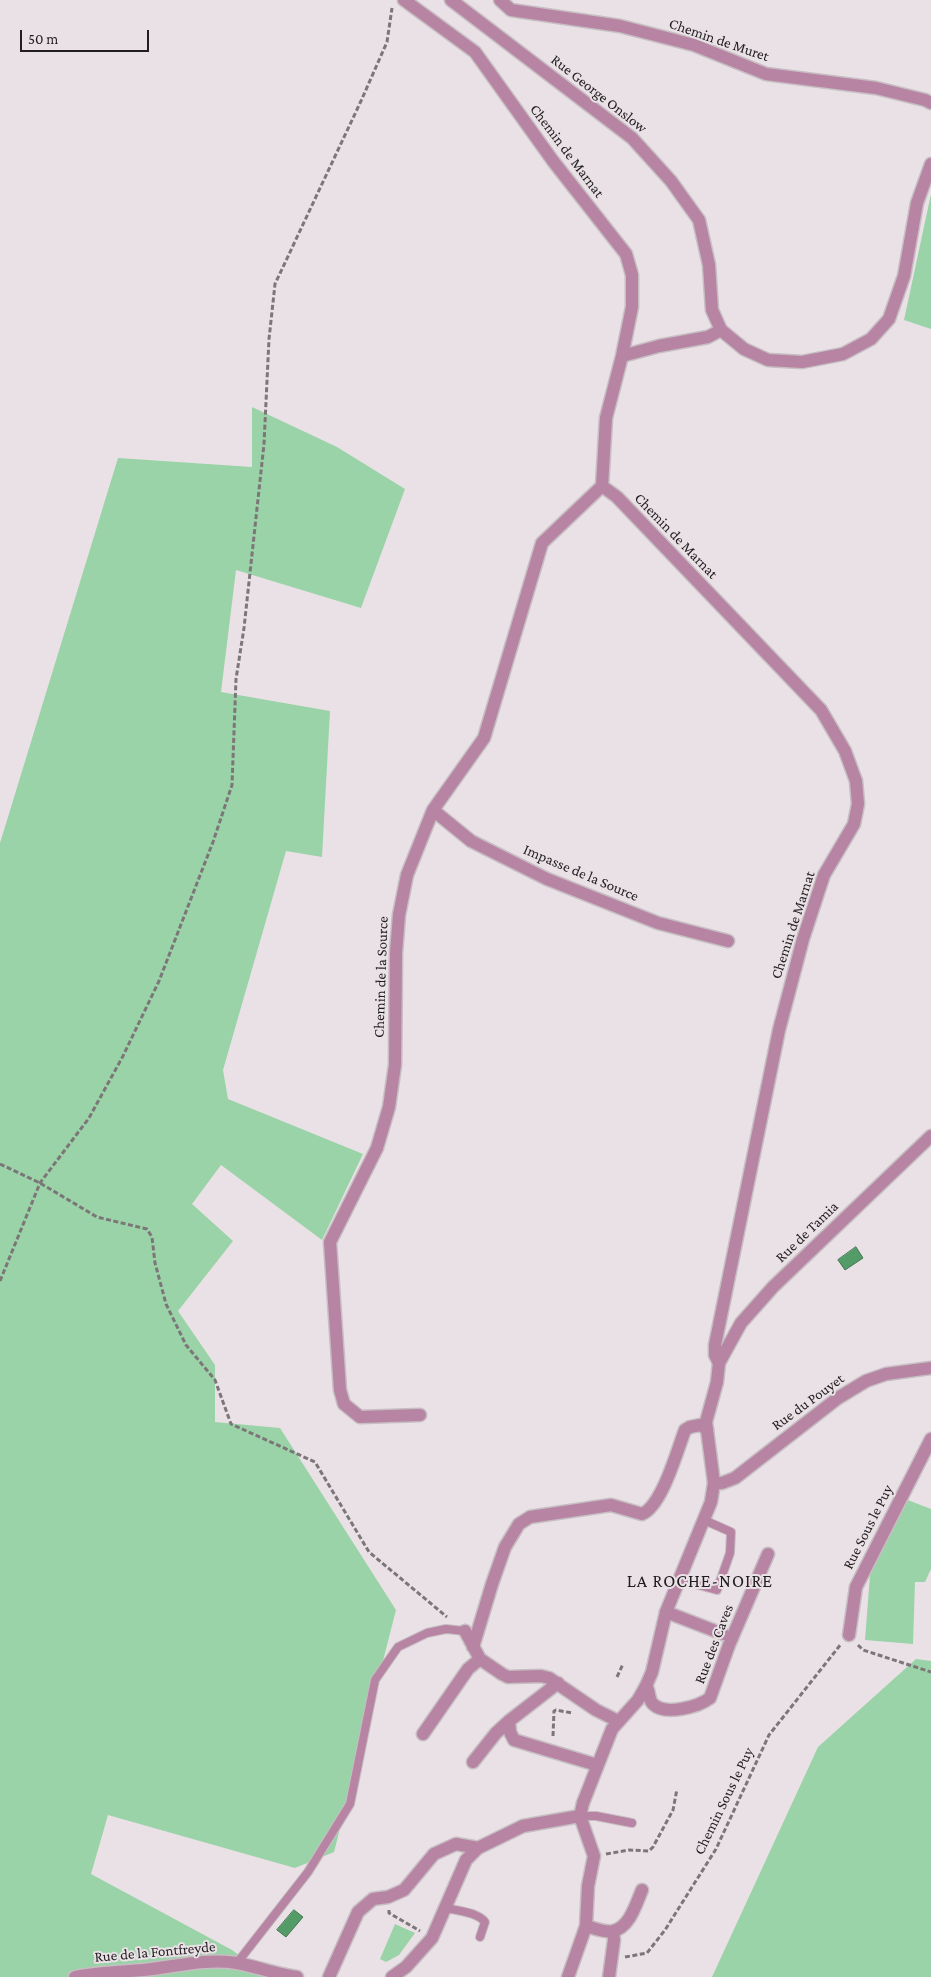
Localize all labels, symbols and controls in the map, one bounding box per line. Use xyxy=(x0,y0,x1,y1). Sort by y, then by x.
street label: Chemin de Muret xyxy=(667,14,771,66)
scale bar xyxy=(22,20,151,52)
text: 50 m xyxy=(28,31,58,47)
street label: Rue George Onslow xyxy=(547,51,651,137)
street label: Chemin de Marnat xyxy=(526,101,608,201)
street label: Chemin de Marnat xyxy=(631,489,721,583)
street label: Impasse de la Source xyxy=(521,841,641,905)
street label: Chemin de Marnat xyxy=(767,869,819,981)
street label: Chemin de la Source xyxy=(370,916,392,1038)
street label: Rue de Tamia xyxy=(772,1198,842,1266)
street label: Rue du Pouyet xyxy=(768,1370,848,1434)
street label: Rue Sous le Puy xyxy=(839,1482,897,1572)
district label: LA ROCHE-NOIRE xyxy=(625,1570,775,1592)
street label: Rue des Caves xyxy=(691,1602,737,1686)
street label: Chemin Sous le Puy xyxy=(690,1744,758,1858)
street label: Rue de la Fontfreyde xyxy=(94,1938,216,1966)

